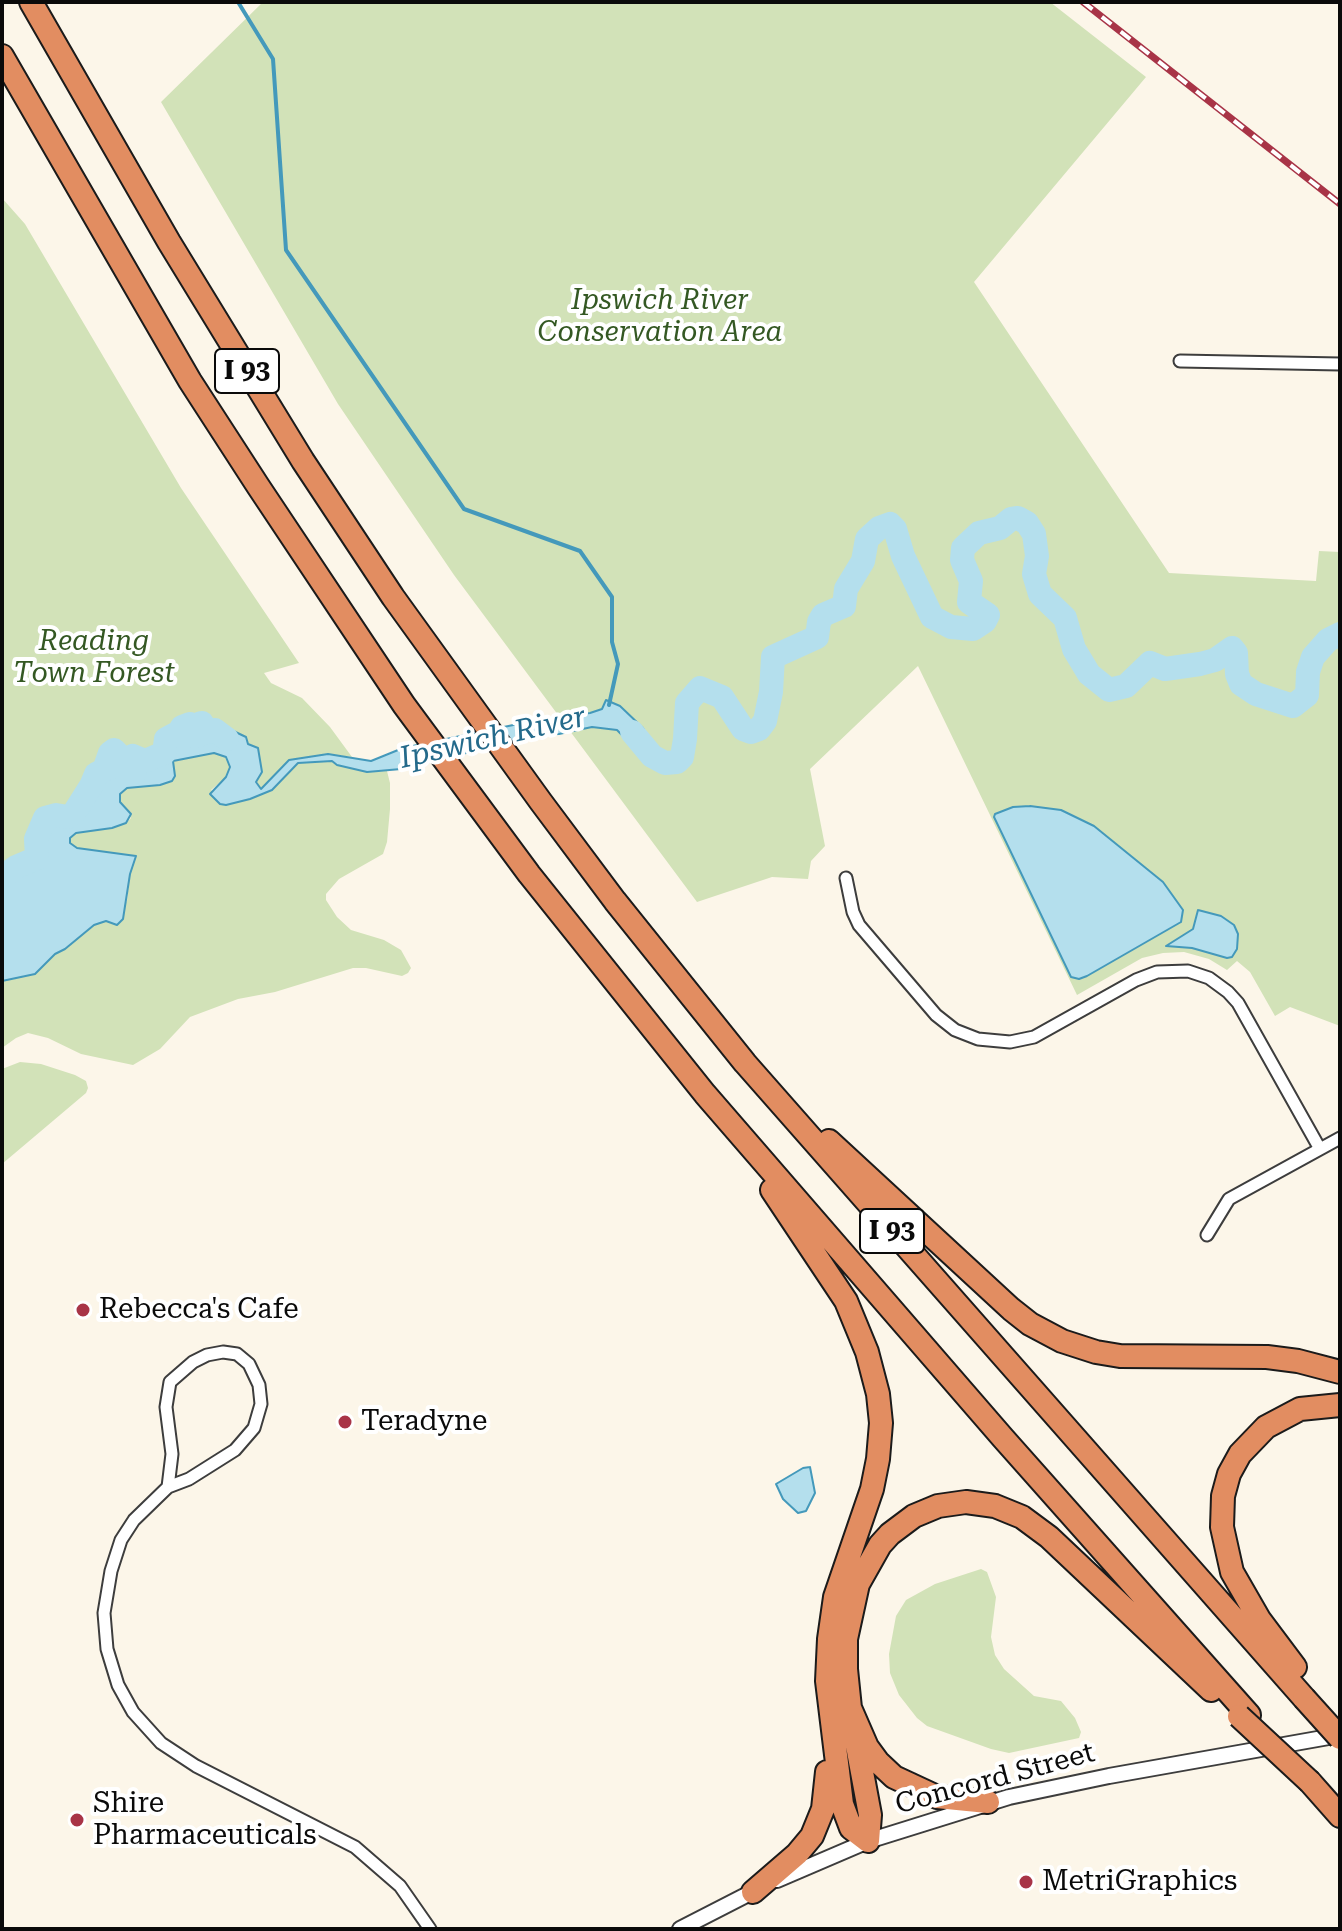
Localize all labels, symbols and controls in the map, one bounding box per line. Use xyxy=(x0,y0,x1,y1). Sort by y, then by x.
park label: Ipswich River Conservation Area xyxy=(538,284,782,350)
road number: I 93 xyxy=(215,349,279,393)
park label: Reading Town Forest xyxy=(13,625,175,691)
water label: Ipswich River xyxy=(396,699,590,777)
road number: I 93 xyxy=(860,1209,924,1253)
place label: Rebecca's Cafe xyxy=(99,1293,299,1327)
marker: Rebecca's Cafe xyxy=(74,1301,92,1319)
place label: Teradyne xyxy=(361,1405,487,1439)
marker: Teradyne xyxy=(336,1413,354,1431)
street label: Concord Street xyxy=(892,1736,1098,1822)
place label: Shire Pharmaceuticals xyxy=(93,1787,317,1853)
marker: Shire Pharmaceuticals xyxy=(68,1811,86,1829)
place label: MetriGraphics xyxy=(1042,1865,1237,1899)
marker: MetriGraphics xyxy=(1017,1873,1035,1891)

